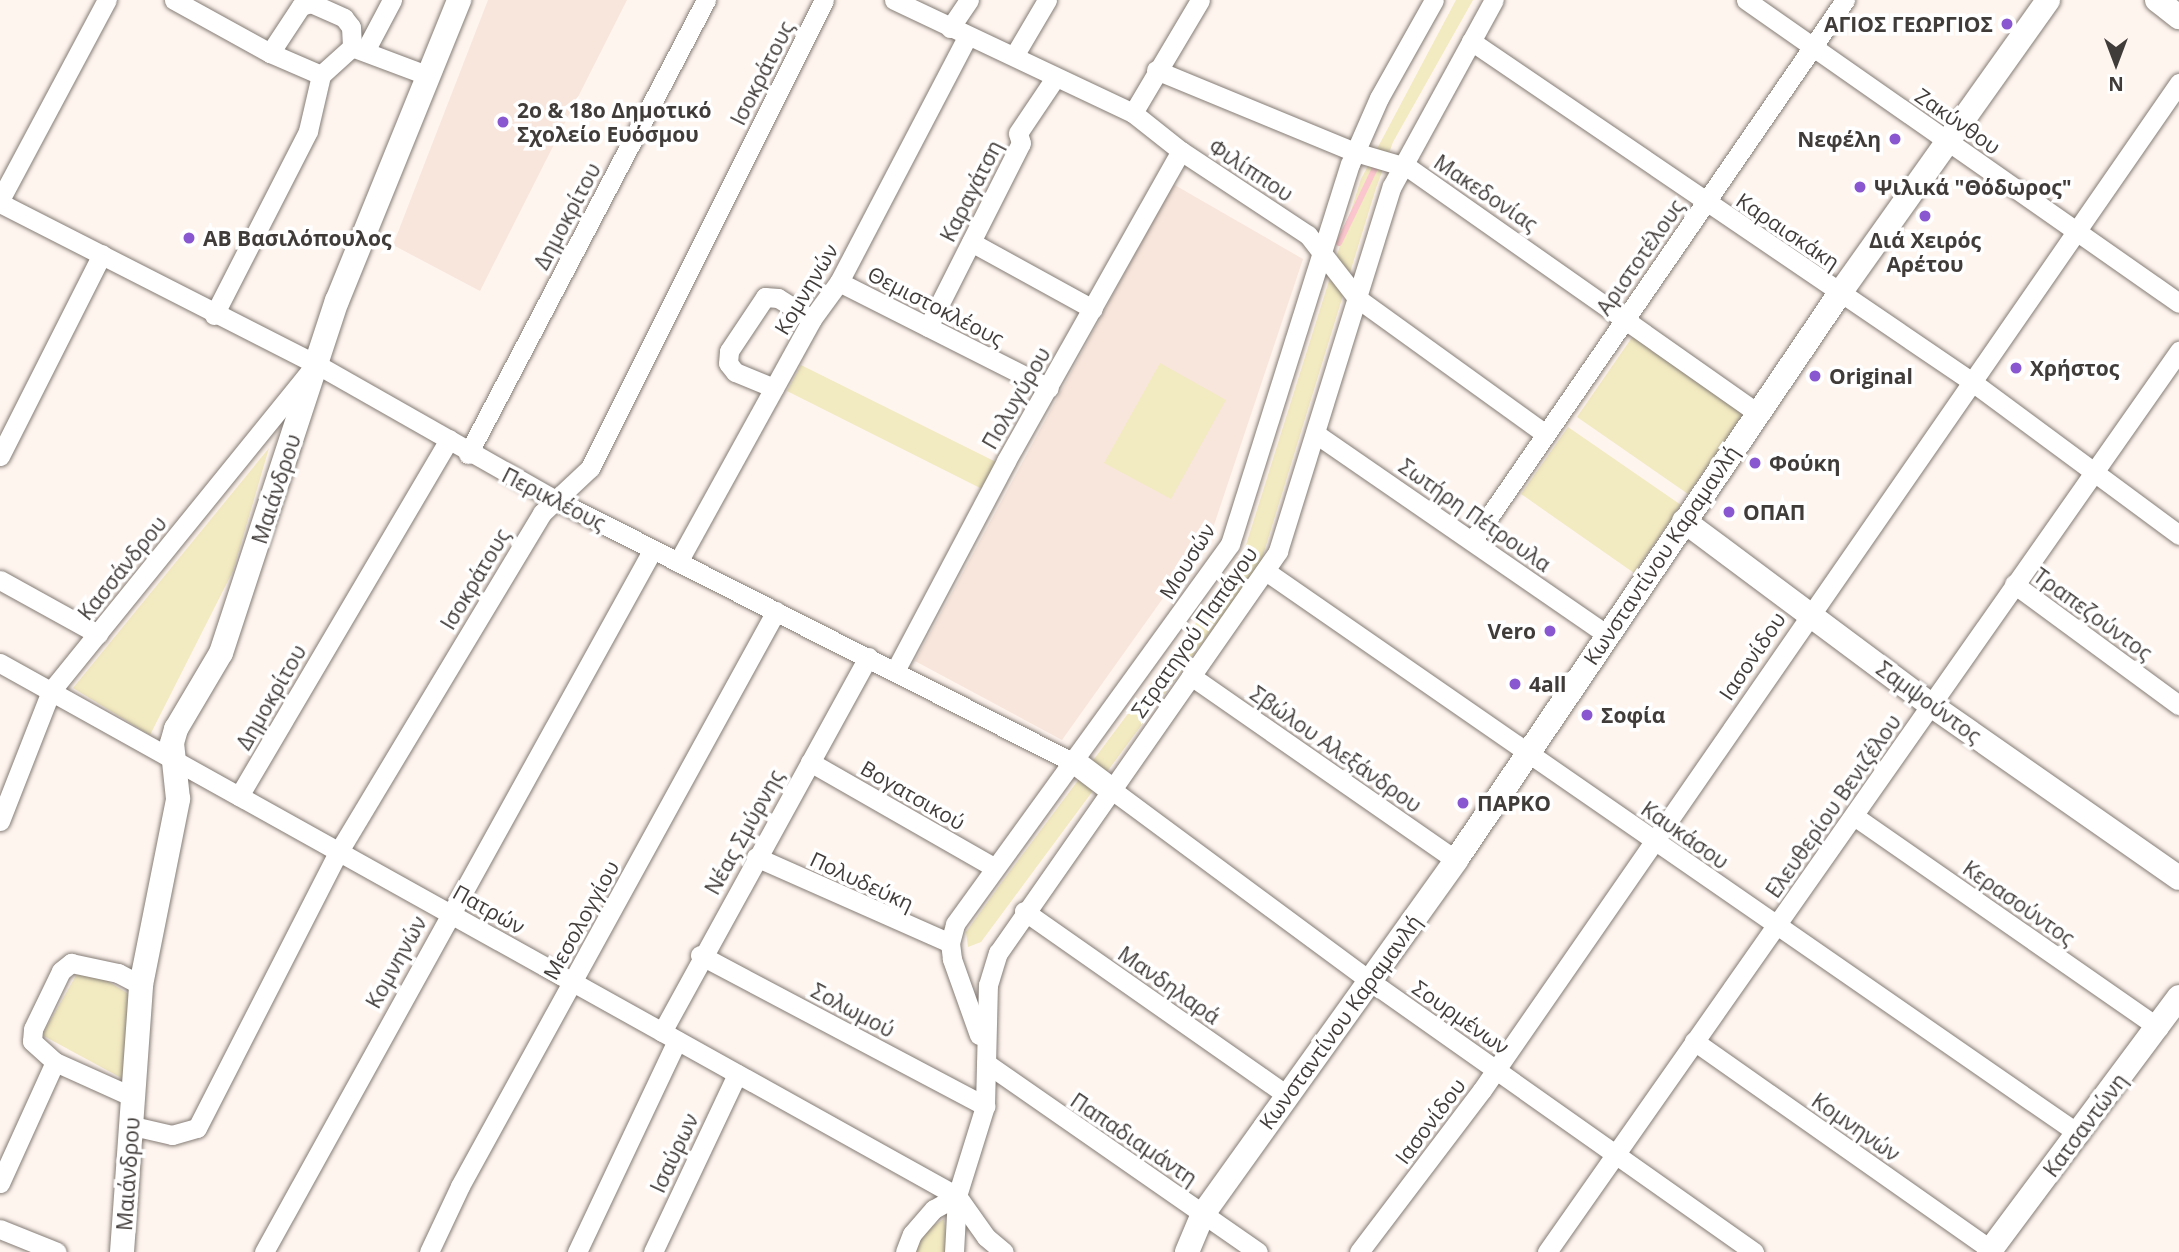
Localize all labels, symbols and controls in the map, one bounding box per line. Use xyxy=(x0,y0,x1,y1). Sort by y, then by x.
place label: ΑΓΙΟΣ ΓΕΩΡΓΙΟΣ xyxy=(1824,11,1993,37)
marker: ΑΓΙΟΣ ΓΕΩΡΓΙΟΣ xyxy=(1999,16,2015,32)
street label: Ισοκράτους xyxy=(725,17,799,129)
north arrow xyxy=(2081,28,2151,98)
text: N xyxy=(2108,71,2124,97)
street label: Ζακύνθου xyxy=(1911,83,2005,159)
place label: 2ο & 18ο Δημοτικό Σχολείο Ευόσμου xyxy=(517,97,712,147)
marker: 2ο & 18ο Δημοτικό Σχολείο Ευόσμου xyxy=(495,114,511,130)
place label: Νεφέλη xyxy=(1797,126,1881,152)
marker: Νεφέλη xyxy=(1887,131,1903,147)
street label: Φιλίππου xyxy=(1204,134,1298,206)
street label: Καραγάτση xyxy=(935,136,1007,246)
street label: Μακεδονίας xyxy=(1429,149,1543,237)
street label: Δημοκρίτου xyxy=(528,159,606,273)
place label: Ψιλικά "Θόδωρος" xyxy=(1874,174,2072,200)
marker: Ψιλικά "Θόδωρος" xyxy=(1852,179,1868,195)
street label: Καραισκάκη xyxy=(1732,187,1844,275)
street label: Αριστοτέλους xyxy=(1591,194,1689,320)
marker: Διά Χειρός Αρέτου xyxy=(1917,208,1933,224)
place label: ΑΒ Βασιλόπουλος xyxy=(203,225,391,251)
place label: Διά Χειρός Αρέτου xyxy=(1869,227,1981,277)
marker: ΑΒ Βασιλόπουλος xyxy=(181,230,197,246)
street label: Κομνηνών xyxy=(769,239,843,339)
street label: Θεμιστοκλέους xyxy=(864,261,1008,351)
street label: Πολυγύρου xyxy=(977,343,1055,453)
place label: Χρήστος xyxy=(2030,355,2119,381)
marker: Χρήστος xyxy=(2008,360,2024,376)
place label: Original xyxy=(1829,363,1913,389)
marker: Original xyxy=(1807,368,1823,384)
street label: Μαιάνδρου xyxy=(246,431,306,547)
street label: Κωνσταντίνου Καραμανλή xyxy=(1578,441,1744,669)
place label: Φούκη xyxy=(1769,450,1840,476)
street label: Σωτήρη Πέτρουλα xyxy=(1394,453,1556,577)
marker: Φούκη xyxy=(1747,455,1763,471)
street label: Περικλέους xyxy=(498,462,610,536)
place label: ΟΠΑΠ xyxy=(1743,499,1805,525)
marker: ΟΠΑΠ xyxy=(1721,504,1737,520)
street label: Κασσάνδρου xyxy=(72,511,172,625)
street label: Μουσών xyxy=(1154,518,1220,604)
street label: Ισοκράτους xyxy=(435,524,515,634)
street label: Στρατηγού Παπάγου xyxy=(1126,542,1262,722)
street label: Τραπεζούντος xyxy=(2029,563,2157,665)
street label: Ιασoνίδου xyxy=(1713,607,1791,705)
place label: Vero xyxy=(1487,618,1536,644)
marker: Vero xyxy=(1542,623,1558,639)
street label: Δημοκρίτου xyxy=(231,640,311,754)
street label: Σαμψούντος xyxy=(1872,656,1986,748)
place label: 4all xyxy=(1529,671,1567,697)
marker: 4all xyxy=(1507,676,1523,692)
street label: Σβώλου Αλεξάνδρου xyxy=(1246,681,1426,817)
place label: Σοφία xyxy=(1601,702,1665,728)
marker: Σοφία xyxy=(1579,707,1595,723)
street label: Ελευθερίου Βενιζέλου xyxy=(1760,710,1906,902)
street label: Βογατσικού xyxy=(856,755,970,835)
street label: Νέας Σμύρνης xyxy=(699,765,789,899)
place label: ΠΑΡΚΟ xyxy=(1477,790,1551,816)
marker: ΠΑΡΚΟ xyxy=(1455,795,1471,811)
street label: Καυκάσου xyxy=(1637,796,1733,874)
street label: Πολυδεύκη xyxy=(806,846,918,916)
street label: Κερασούντος xyxy=(1958,855,2080,951)
street label: Μεσολογγίου xyxy=(538,856,624,984)
street label: Πατρών xyxy=(449,879,529,939)
street label: Κωνσταντίνου Καραμανλή xyxy=(1254,910,1426,1134)
street label: Κομνηνών xyxy=(360,911,432,1013)
street label: Μανδηλαρά xyxy=(1113,941,1225,1029)
street label: Σουρμένων xyxy=(1408,975,1514,1059)
street label: Σολωμού xyxy=(807,978,899,1042)
street label: Κατσαντώνη xyxy=(2038,1068,2132,1182)
street label: Ιασoνίδου xyxy=(1390,1073,1470,1169)
street label: Παπαδιαμάντη xyxy=(1066,1087,1202,1191)
street label: Κομνηνών xyxy=(1807,1088,1905,1166)
street label: Ισαύρων xyxy=(645,1109,703,1197)
street label: Μαιάνδρου xyxy=(111,1116,145,1232)

